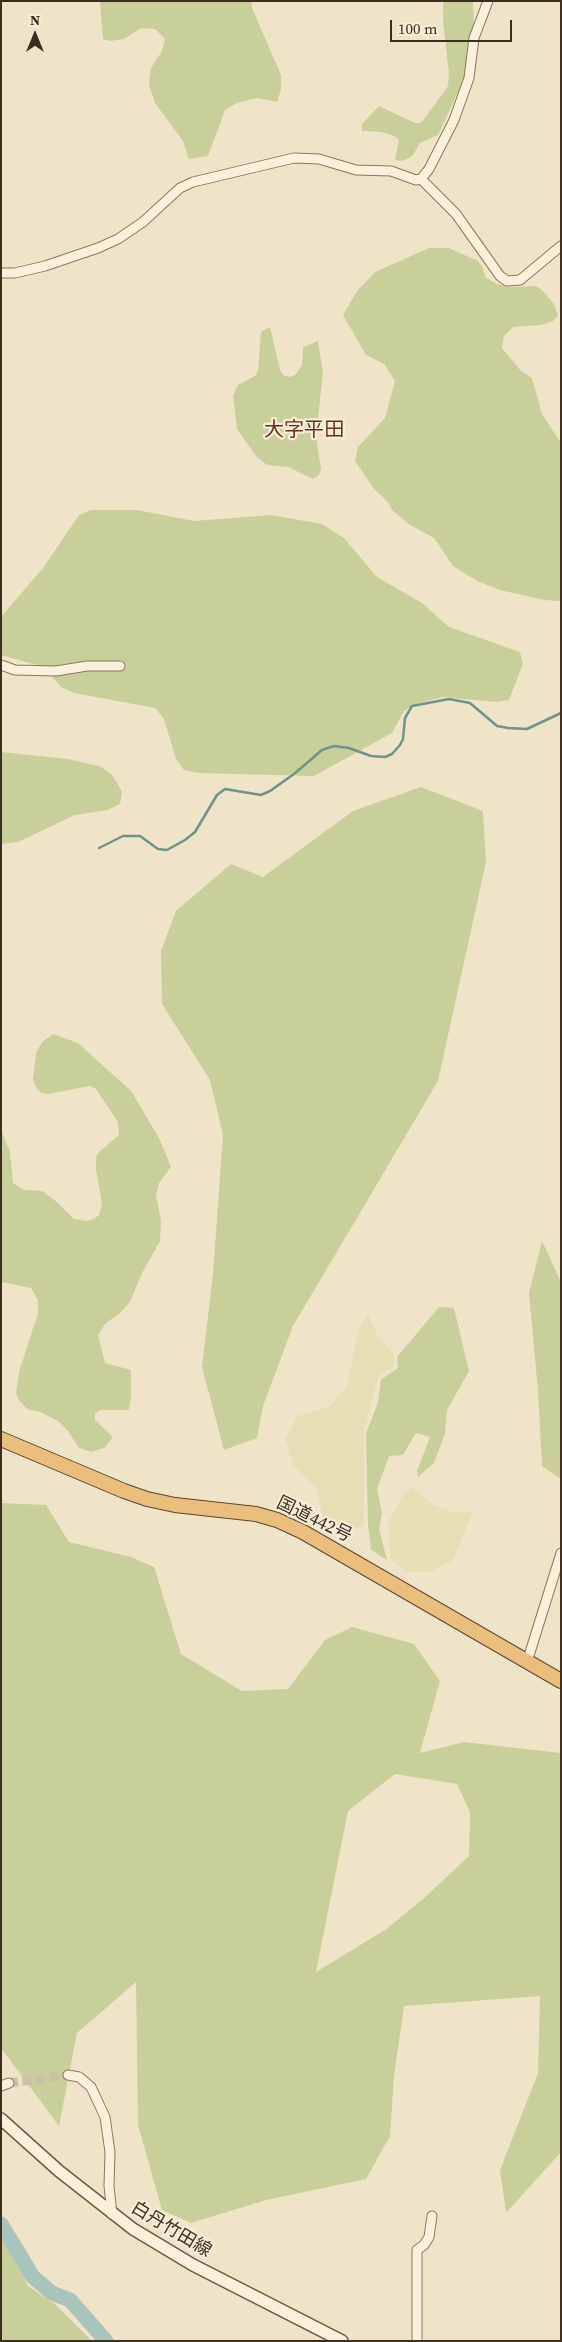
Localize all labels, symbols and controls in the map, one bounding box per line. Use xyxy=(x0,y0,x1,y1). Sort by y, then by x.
north arrow xyxy=(10,10,60,60)
text: N xyxy=(30,10,40,30)
scale bar xyxy=(392,10,514,42)
text: 100 m xyxy=(398,18,438,39)
district label: 大字平田 xyxy=(264,419,344,443)
street label: 国道442号 xyxy=(273,1493,355,1547)
street label: 白丹竹田線 xyxy=(127,2198,215,2262)

